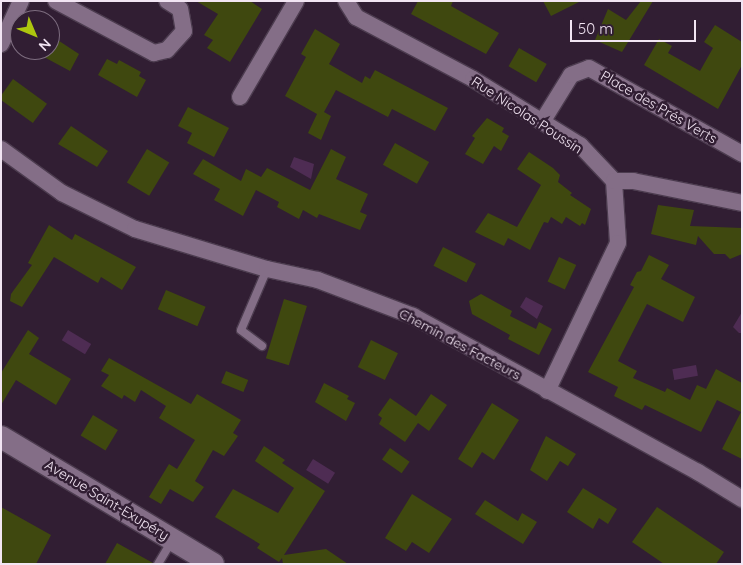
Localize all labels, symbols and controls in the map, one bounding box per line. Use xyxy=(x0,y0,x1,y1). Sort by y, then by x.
north arrow xyxy=(10,10,60,60)
scale bar xyxy=(573,10,699,42)
text: 50 m xyxy=(578,19,613,38)
text: N xyxy=(35,35,55,55)
street label: Place des Prés Verts xyxy=(598,67,720,147)
street label: Rue Nicolas Poussin xyxy=(468,73,586,157)
street label: Chemin des Facteurs xyxy=(396,305,524,383)
street label: Avenue Saint-Exupéry xyxy=(42,456,172,544)

